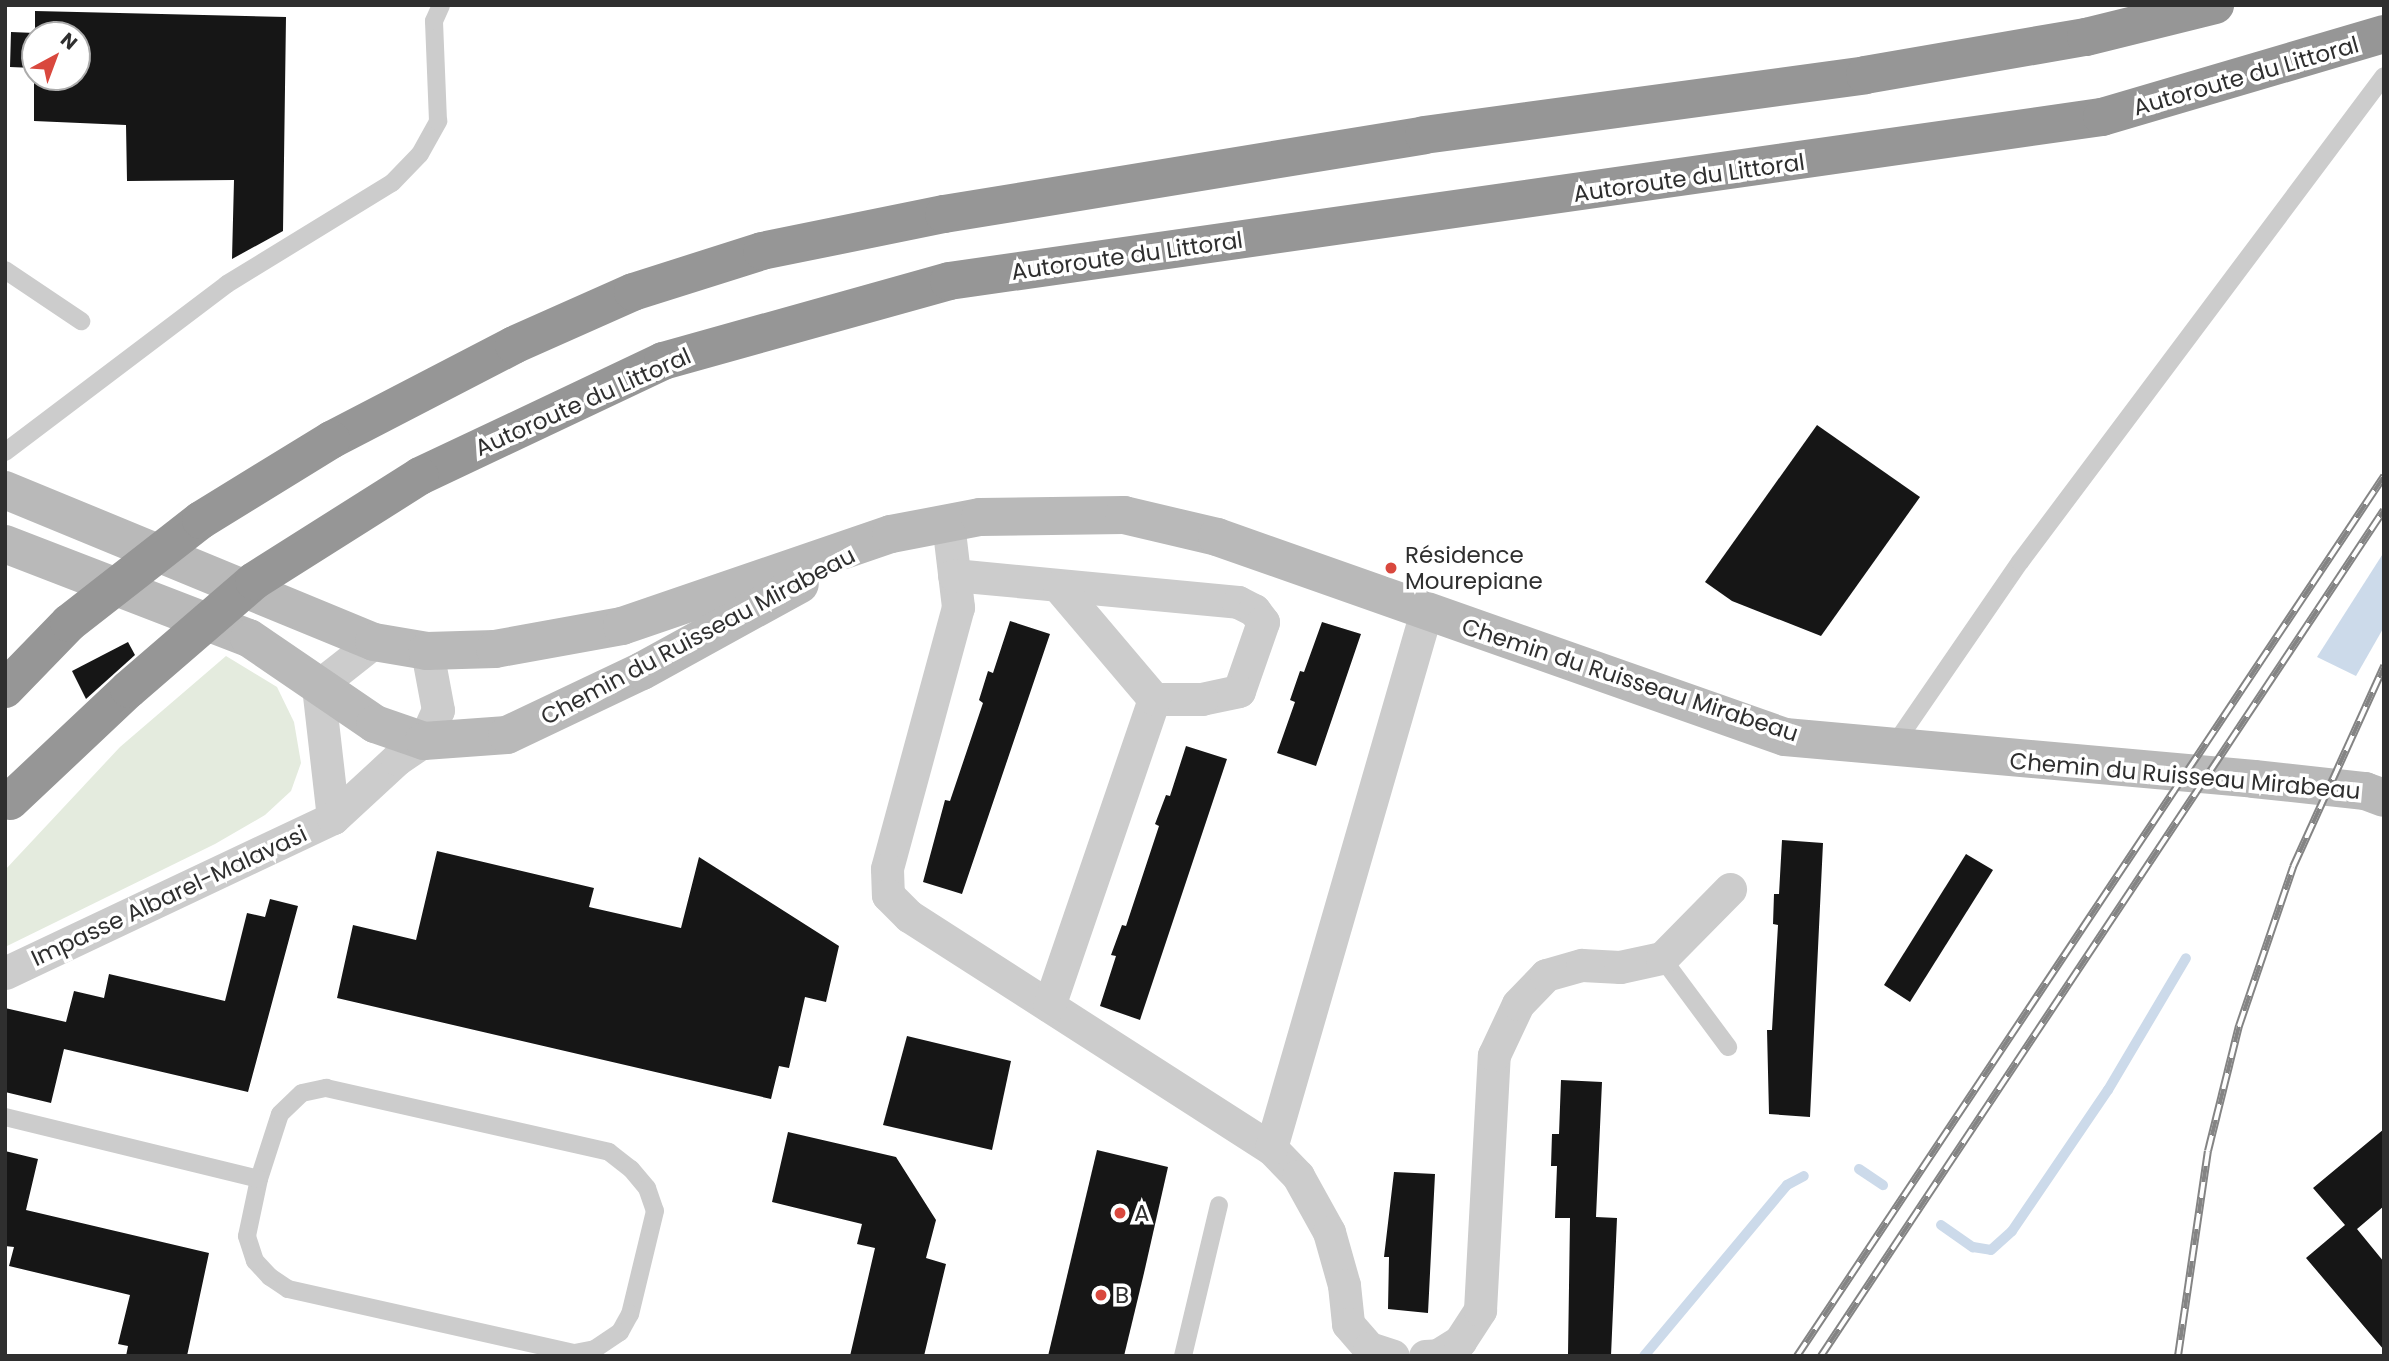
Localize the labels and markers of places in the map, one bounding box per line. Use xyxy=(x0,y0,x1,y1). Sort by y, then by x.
place label: Résidence Mourepiane xyxy=(1405,541,1543,595)
marker: Résidence Mourepiane xyxy=(1383,560,1399,576)
place label: A xyxy=(1134,1199,1150,1227)
marker: A xyxy=(1112,1205,1128,1221)
place label: B xyxy=(1115,1281,1129,1309)
marker: B xyxy=(1093,1287,1109,1303)

